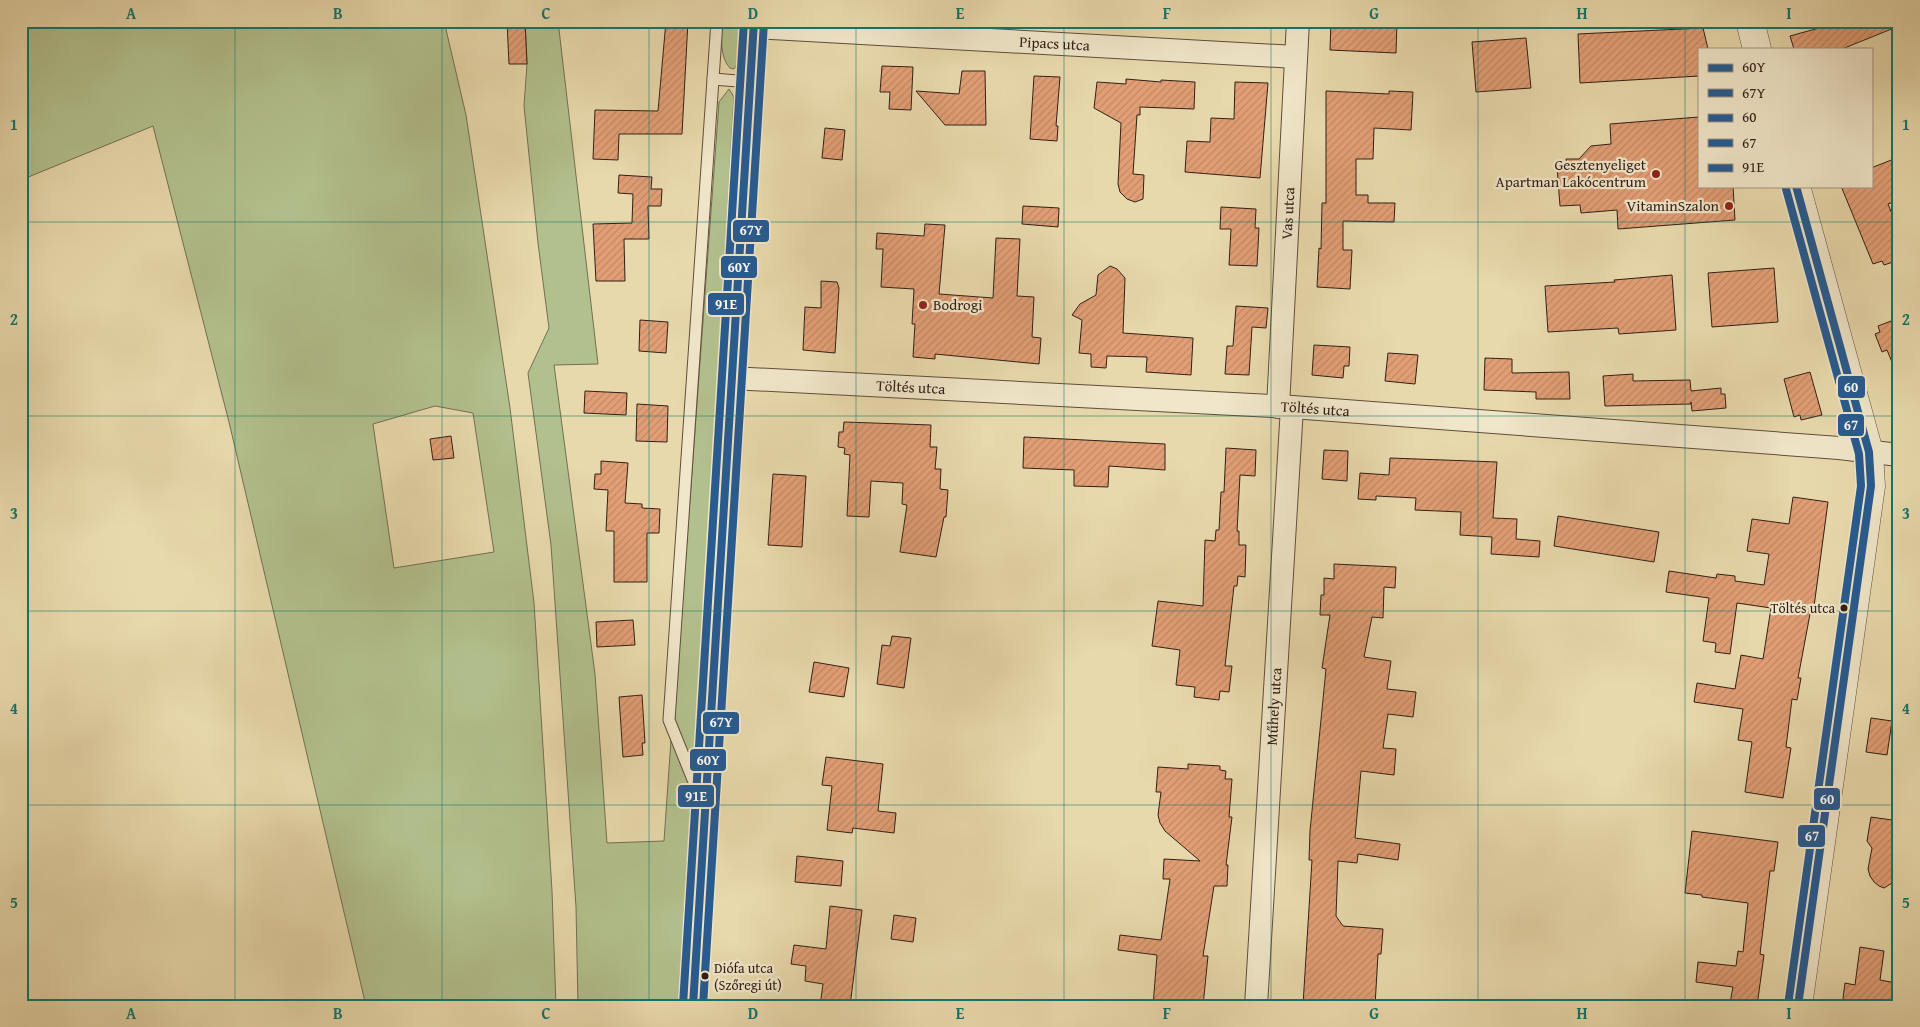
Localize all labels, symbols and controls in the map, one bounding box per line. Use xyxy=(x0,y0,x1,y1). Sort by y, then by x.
text: A xyxy=(126,1,137,25)
text: B xyxy=(333,1,343,25)
text: C xyxy=(541,1,551,25)
text: D xyxy=(748,1,758,25)
text: E xyxy=(956,1,965,25)
text: F xyxy=(1163,1,1171,25)
text: G xyxy=(1369,1,1379,25)
text: H xyxy=(1576,1,1588,25)
text: I xyxy=(1786,1,1792,25)
street label: Pipacs utca xyxy=(1019,31,1090,56)
legend xyxy=(1698,48,1872,188)
text: 60Y xyxy=(1742,56,1765,77)
text: 67Y xyxy=(1742,82,1765,103)
text: 60 xyxy=(1742,106,1756,127)
text: 1 xyxy=(10,112,18,136)
text: 1 xyxy=(1902,112,1910,136)
text: 67 xyxy=(1742,132,1756,153)
place label: Gesztenyeliget Apartman Lakócentrum xyxy=(1496,154,1647,192)
text: 91E xyxy=(1742,156,1764,177)
marker: Gesztenyeliget Apartman Lakócentrum xyxy=(1650,168,1662,180)
street label: Vas utca xyxy=(1276,186,1299,240)
place label: VitaminSzalon xyxy=(1626,195,1720,216)
marker: VitaminSzalon xyxy=(1723,200,1735,212)
line badge: 67Y xyxy=(732,219,770,243)
text: 67Y xyxy=(739,220,763,240)
line badge: 60Y xyxy=(720,255,758,279)
text: 60Y xyxy=(727,257,751,277)
line badge: 91E xyxy=(707,292,745,316)
text: 91E xyxy=(715,294,738,314)
place label: Bodrogi xyxy=(933,294,982,315)
marker: Bodrogi xyxy=(917,299,929,311)
text: 2 xyxy=(10,307,18,331)
text: 2 xyxy=(1902,307,1910,331)
street label: Töltés utca xyxy=(876,375,946,399)
line badge: 60 xyxy=(1837,375,1866,399)
text: 60 xyxy=(1844,377,1858,397)
street label: Töltés utca xyxy=(1280,395,1350,421)
line badge: 67 xyxy=(1837,413,1865,437)
text: 67 xyxy=(1844,415,1858,435)
text: 3 xyxy=(10,501,18,525)
text: 3 xyxy=(1902,501,1910,525)
place label: Töltés utca xyxy=(1771,598,1835,618)
marker: Töltés utca xyxy=(1839,603,1849,613)
street label: Műhely utca xyxy=(1261,667,1286,746)
text: 4 xyxy=(10,696,18,720)
text: 4 xyxy=(1902,696,1910,720)
line badge: 67Y xyxy=(702,711,740,735)
text: 67Y xyxy=(709,712,733,732)
line badge: 60Y xyxy=(689,748,727,772)
text: 60Y xyxy=(696,750,720,770)
line badge: 91E xyxy=(677,784,715,808)
text: 91E xyxy=(685,786,708,806)
line badge: 60 xyxy=(1813,787,1841,811)
text: 60 xyxy=(1820,789,1834,809)
line badge: 67 xyxy=(1797,824,1826,848)
text: 67 xyxy=(1805,826,1819,846)
text: 5 xyxy=(10,890,18,914)
text: 5 xyxy=(1902,890,1910,914)
place label: Diófa utca (Szőregi út) xyxy=(714,958,782,995)
marker: Diófa utca (Szőregi út) xyxy=(700,971,710,981)
text: A xyxy=(126,1001,137,1025)
text: B xyxy=(333,1001,343,1025)
text: C xyxy=(541,1001,551,1025)
text: D xyxy=(748,1001,758,1025)
text: E xyxy=(956,1001,965,1025)
text: F xyxy=(1163,1001,1171,1025)
text: G xyxy=(1369,1001,1379,1025)
text: H xyxy=(1576,1001,1588,1025)
text: I xyxy=(1786,1001,1792,1025)

